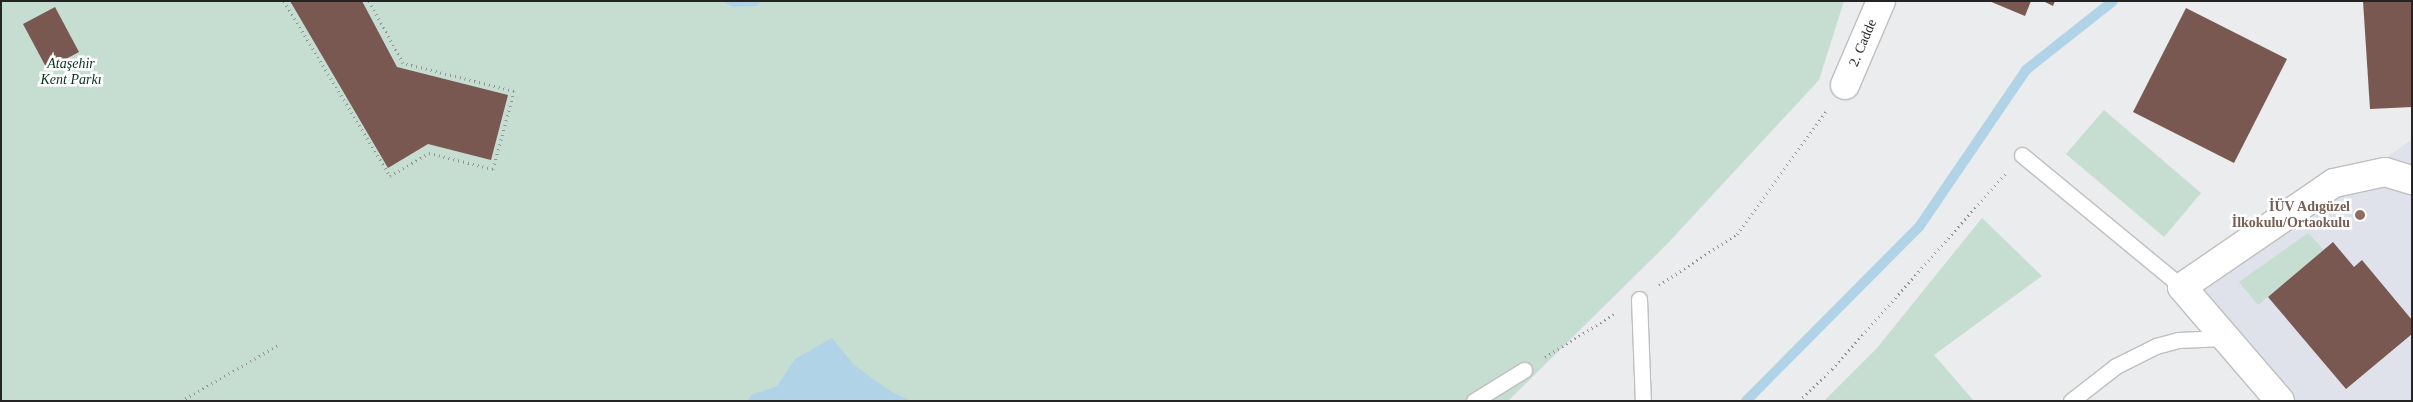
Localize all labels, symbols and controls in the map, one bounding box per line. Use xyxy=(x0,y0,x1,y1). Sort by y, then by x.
street label: 2. Cadde xyxy=(1846,17,1880,69)
park label: Ataşehir Kent Parkı xyxy=(40,56,102,88)
place label: İÜV Adıgüzel İlkokulu/Ortaokulu xyxy=(2232,199,2350,232)
marker: İÜV Adıgüzel İlkokulu/Ortaokulu xyxy=(2354,209,2366,221)

